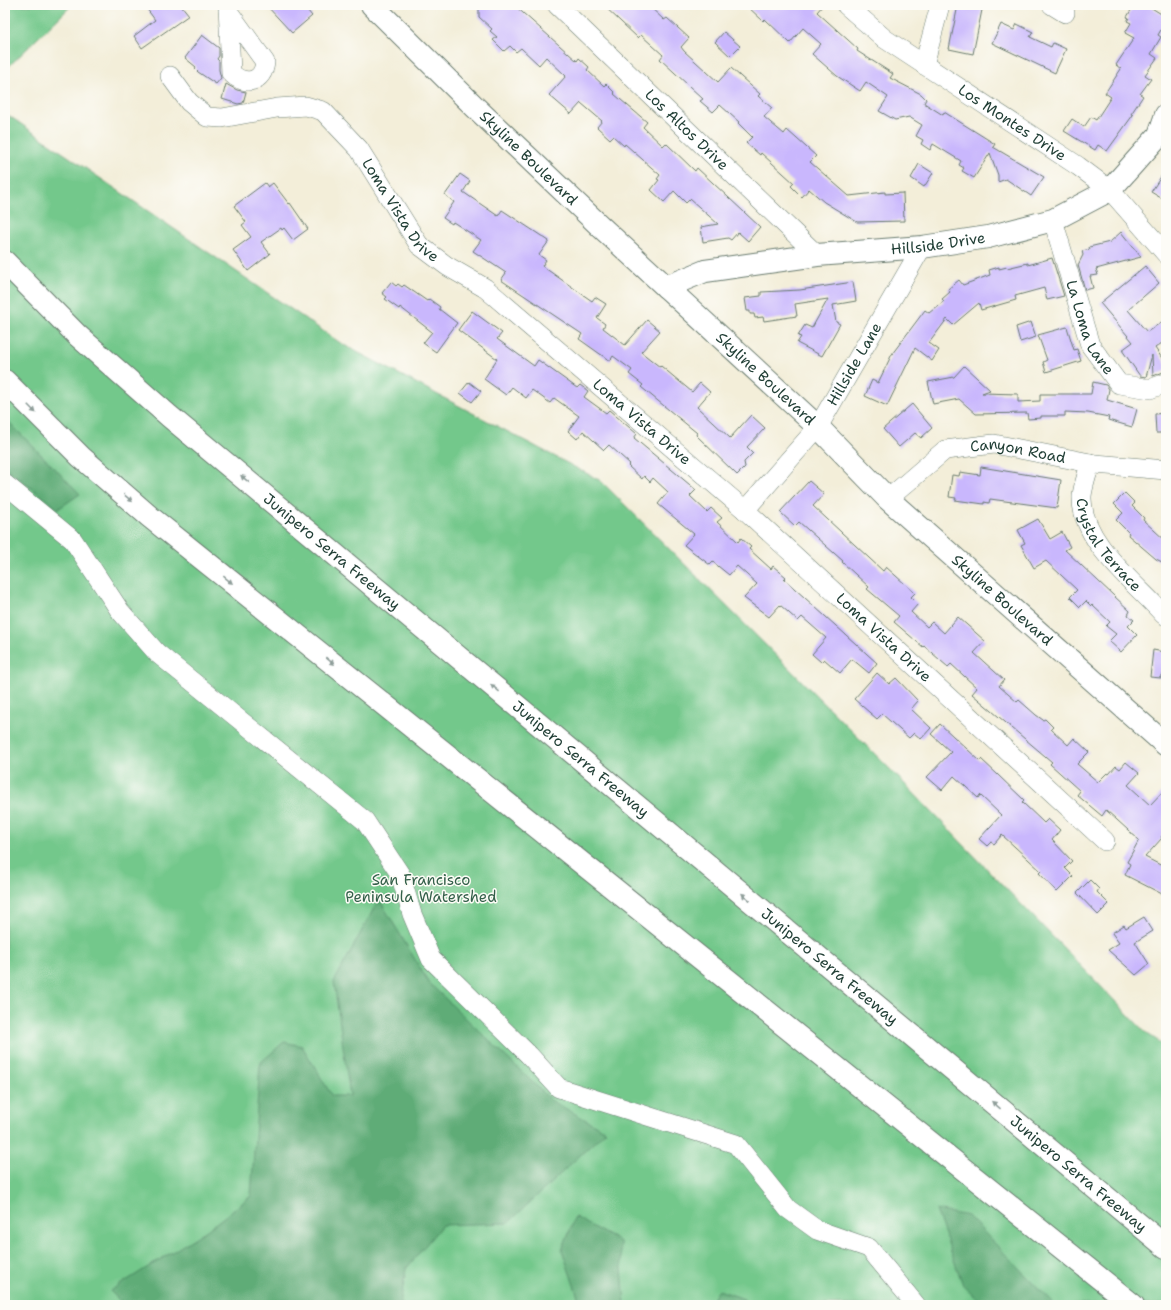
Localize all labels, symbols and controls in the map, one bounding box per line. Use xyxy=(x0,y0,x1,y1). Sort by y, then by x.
street label: Los Montes Drive xyxy=(954,80,1070,166)
street label: Los Altos Drive xyxy=(641,85,733,175)
street label: Skyline Boulevard xyxy=(475,106,582,210)
street label: Loma Vista Drive xyxy=(357,155,443,267)
street label: Hillside Drive xyxy=(890,228,987,259)
street label: La Loma Lane xyxy=(1061,278,1119,379)
street label: Hillside Lane xyxy=(822,319,886,410)
street label: Skyline Boulevard xyxy=(712,328,820,430)
street label: Loma Vista Drive xyxy=(589,374,695,469)
one-way arrow xyxy=(27,404,37,414)
street label: Canyon Road xyxy=(969,434,1068,468)
one-way arrow xyxy=(239,475,250,484)
street label: Junipero Serra Freeway xyxy=(259,489,404,615)
one-way arrow xyxy=(122,493,133,502)
street label: Crystal Terrace xyxy=(1072,498,1146,596)
street label: Skyline Boulevard xyxy=(947,550,1057,650)
one-way arrow xyxy=(223,575,234,584)
street label: Loma Vista Drive xyxy=(832,588,936,686)
one-way arrow xyxy=(324,657,335,665)
one-way arrow xyxy=(490,683,501,692)
street label: Junipero Serra Freeway xyxy=(508,696,653,822)
park label: San Francisco Peninsula Watershed xyxy=(345,870,497,907)
one-way arrow xyxy=(740,892,751,901)
street label: Junipero Serra Freeway xyxy=(757,904,902,1029)
one-way arrow xyxy=(991,1101,1002,1110)
street label: Junipero Serra Freeway xyxy=(1006,1111,1151,1237)

